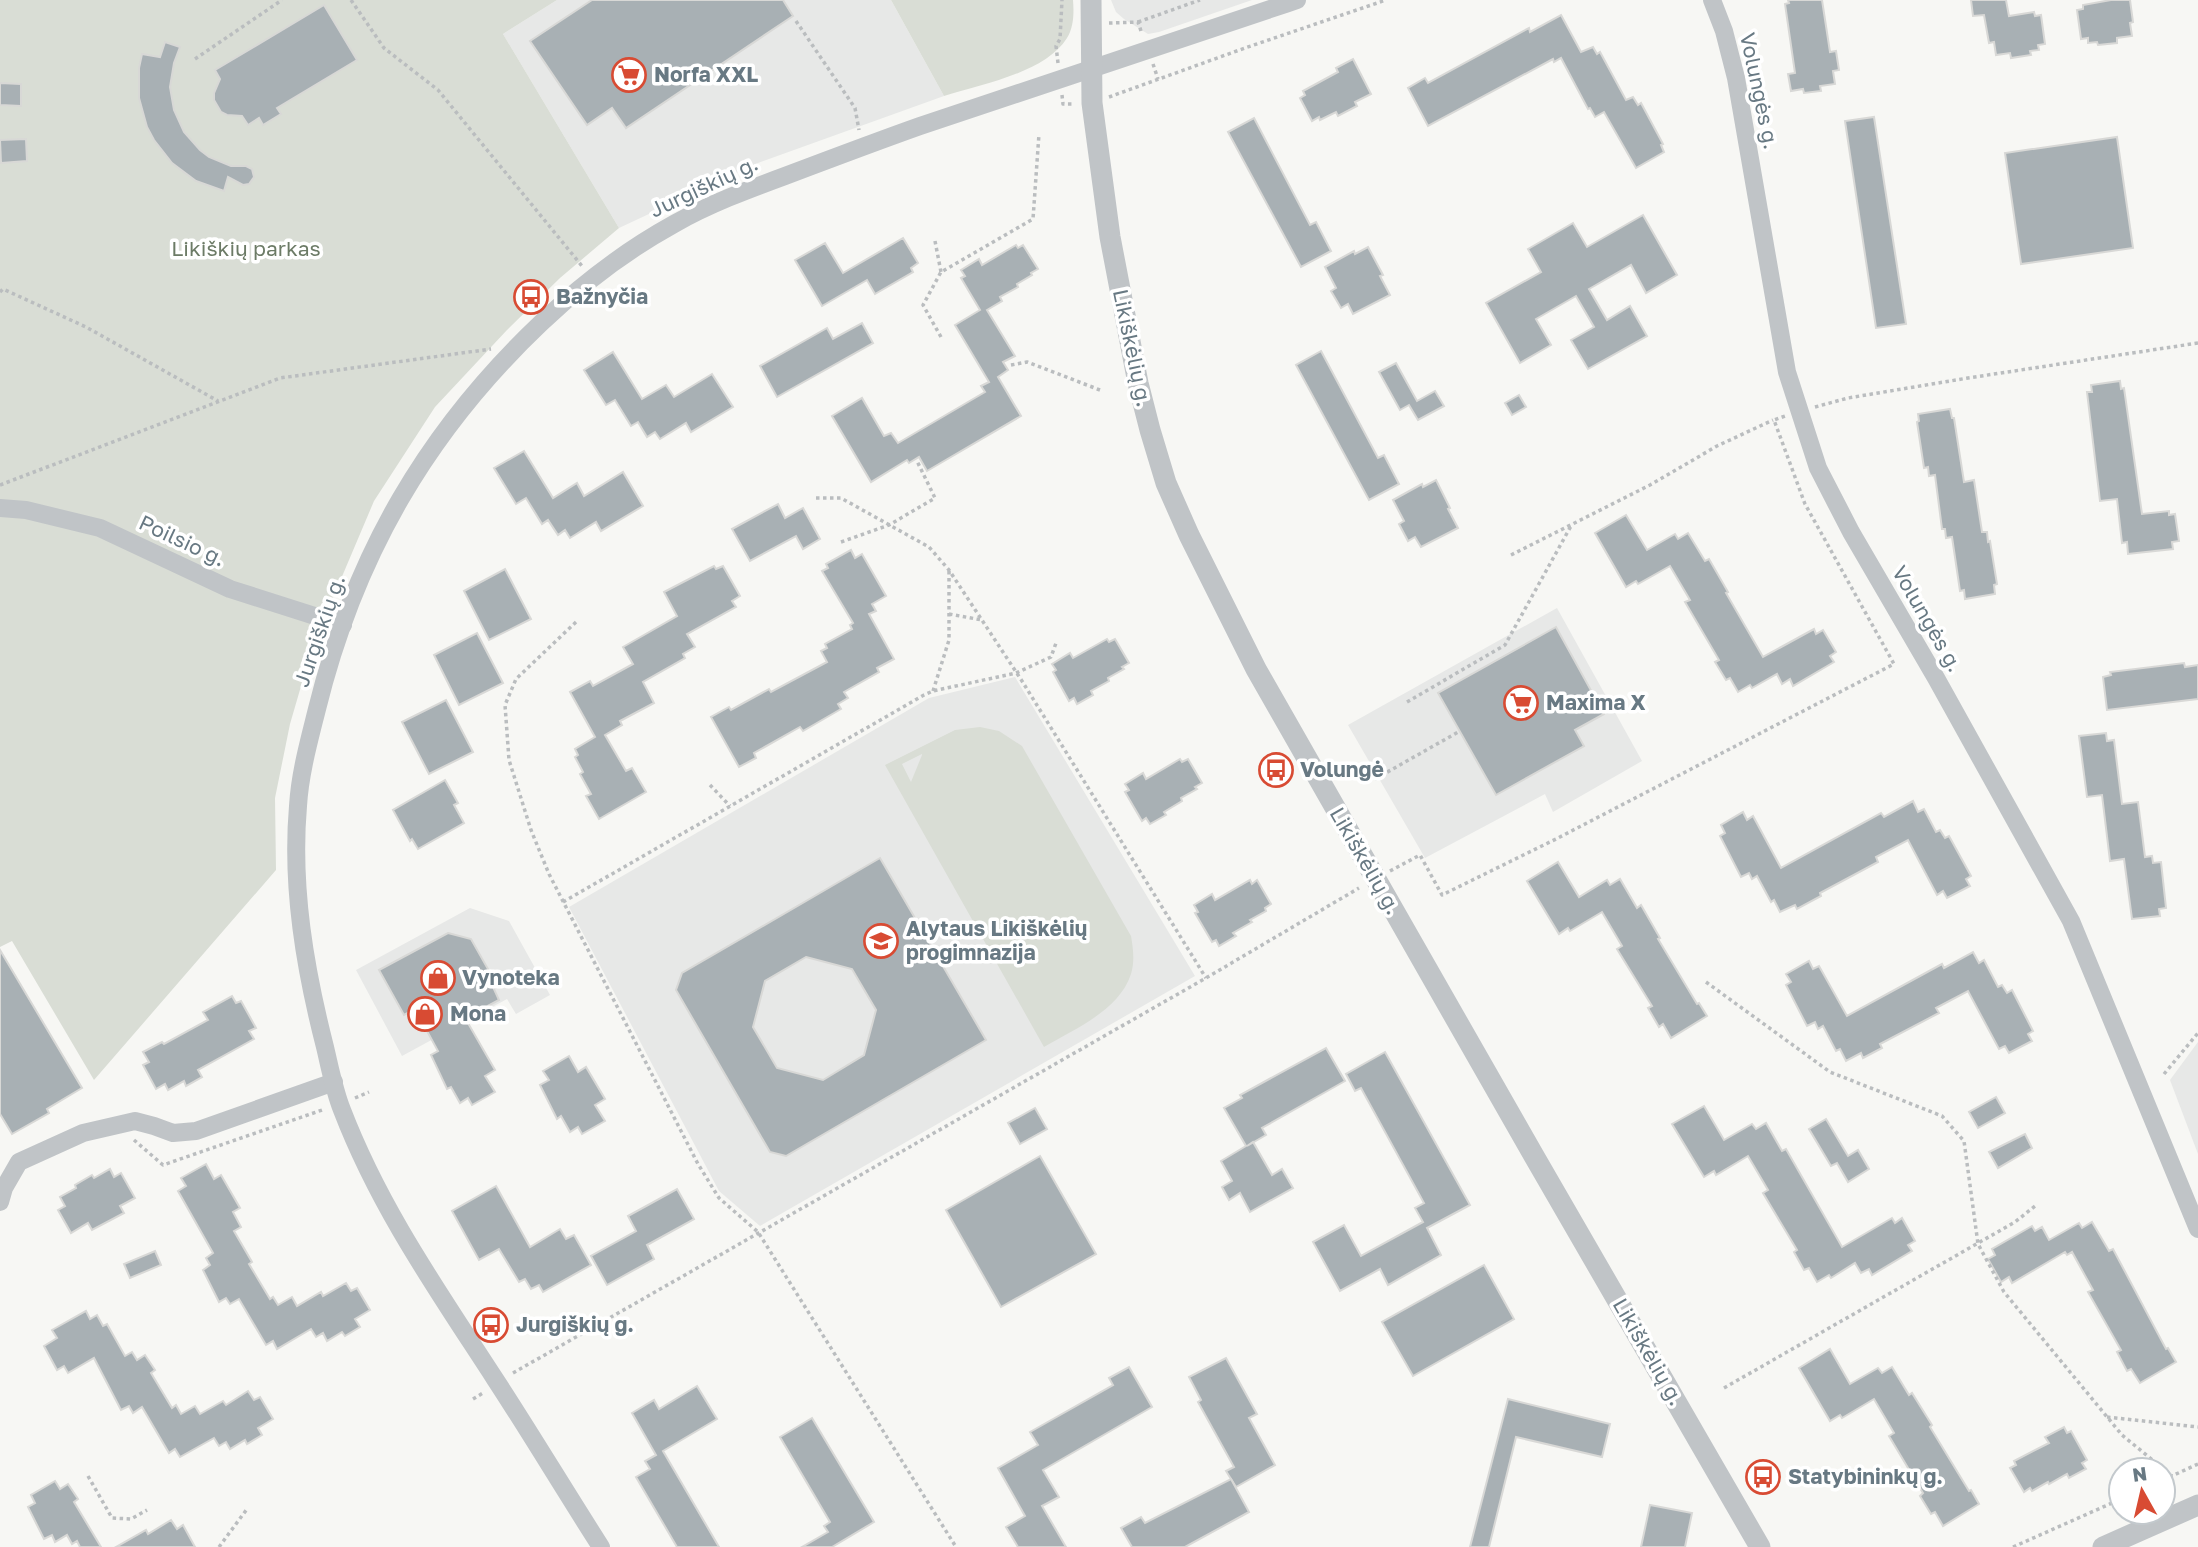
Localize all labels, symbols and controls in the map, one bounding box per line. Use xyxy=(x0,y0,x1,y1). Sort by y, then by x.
street label: Volungės g. xyxy=(1735,30,1785,151)
supermarket icon: Norfa XXL xyxy=(610,56,648,94)
place label: Norfa XXL xyxy=(654,61,758,87)
street label: Jurgiškių g. xyxy=(645,150,762,223)
park label: Likiškių parkas xyxy=(171,235,321,261)
bus stop icon: Bažnyčia xyxy=(512,278,550,316)
place label: Bažnyčia xyxy=(556,283,648,309)
street label: Likiškėlių g. xyxy=(1108,287,1158,409)
street label: Poilsio g. xyxy=(135,509,230,571)
street label: Volungės g. xyxy=(1887,561,1969,676)
street label: Jurgiškių g. xyxy=(288,571,350,690)
supermarket icon: Maxima X xyxy=(1502,684,1540,722)
place label: Maxima X xyxy=(1546,689,1646,715)
bus stop icon: Volungė xyxy=(1257,751,1295,789)
place label: Volungė xyxy=(1300,756,1384,782)
street label: Likiškėlių g. xyxy=(1325,802,1407,919)
place label: Alytaus Likiškėlių progimnazija xyxy=(906,915,1087,965)
school or university icon: Alytaus Likiškėlių progimnazija xyxy=(862,922,900,960)
shop icon: Vynoteka xyxy=(419,959,457,997)
place label: Vynoteka xyxy=(462,964,560,990)
shop icon: Mona xyxy=(406,995,444,1033)
place label: Mona xyxy=(450,1000,506,1026)
street label: Likiškėlių g. xyxy=(1608,1293,1690,1410)
bus stop icon: Jurgiškių g. xyxy=(472,1306,510,1344)
place label: Jurgiškių g. xyxy=(516,1311,634,1337)
north arrow xyxy=(2107,1456,2177,1526)
bus stop icon: Statybininkų g. xyxy=(1744,1458,1782,1496)
text: N xyxy=(2131,1461,2148,1486)
place label: Statybininkų g. xyxy=(1788,1463,1943,1489)

